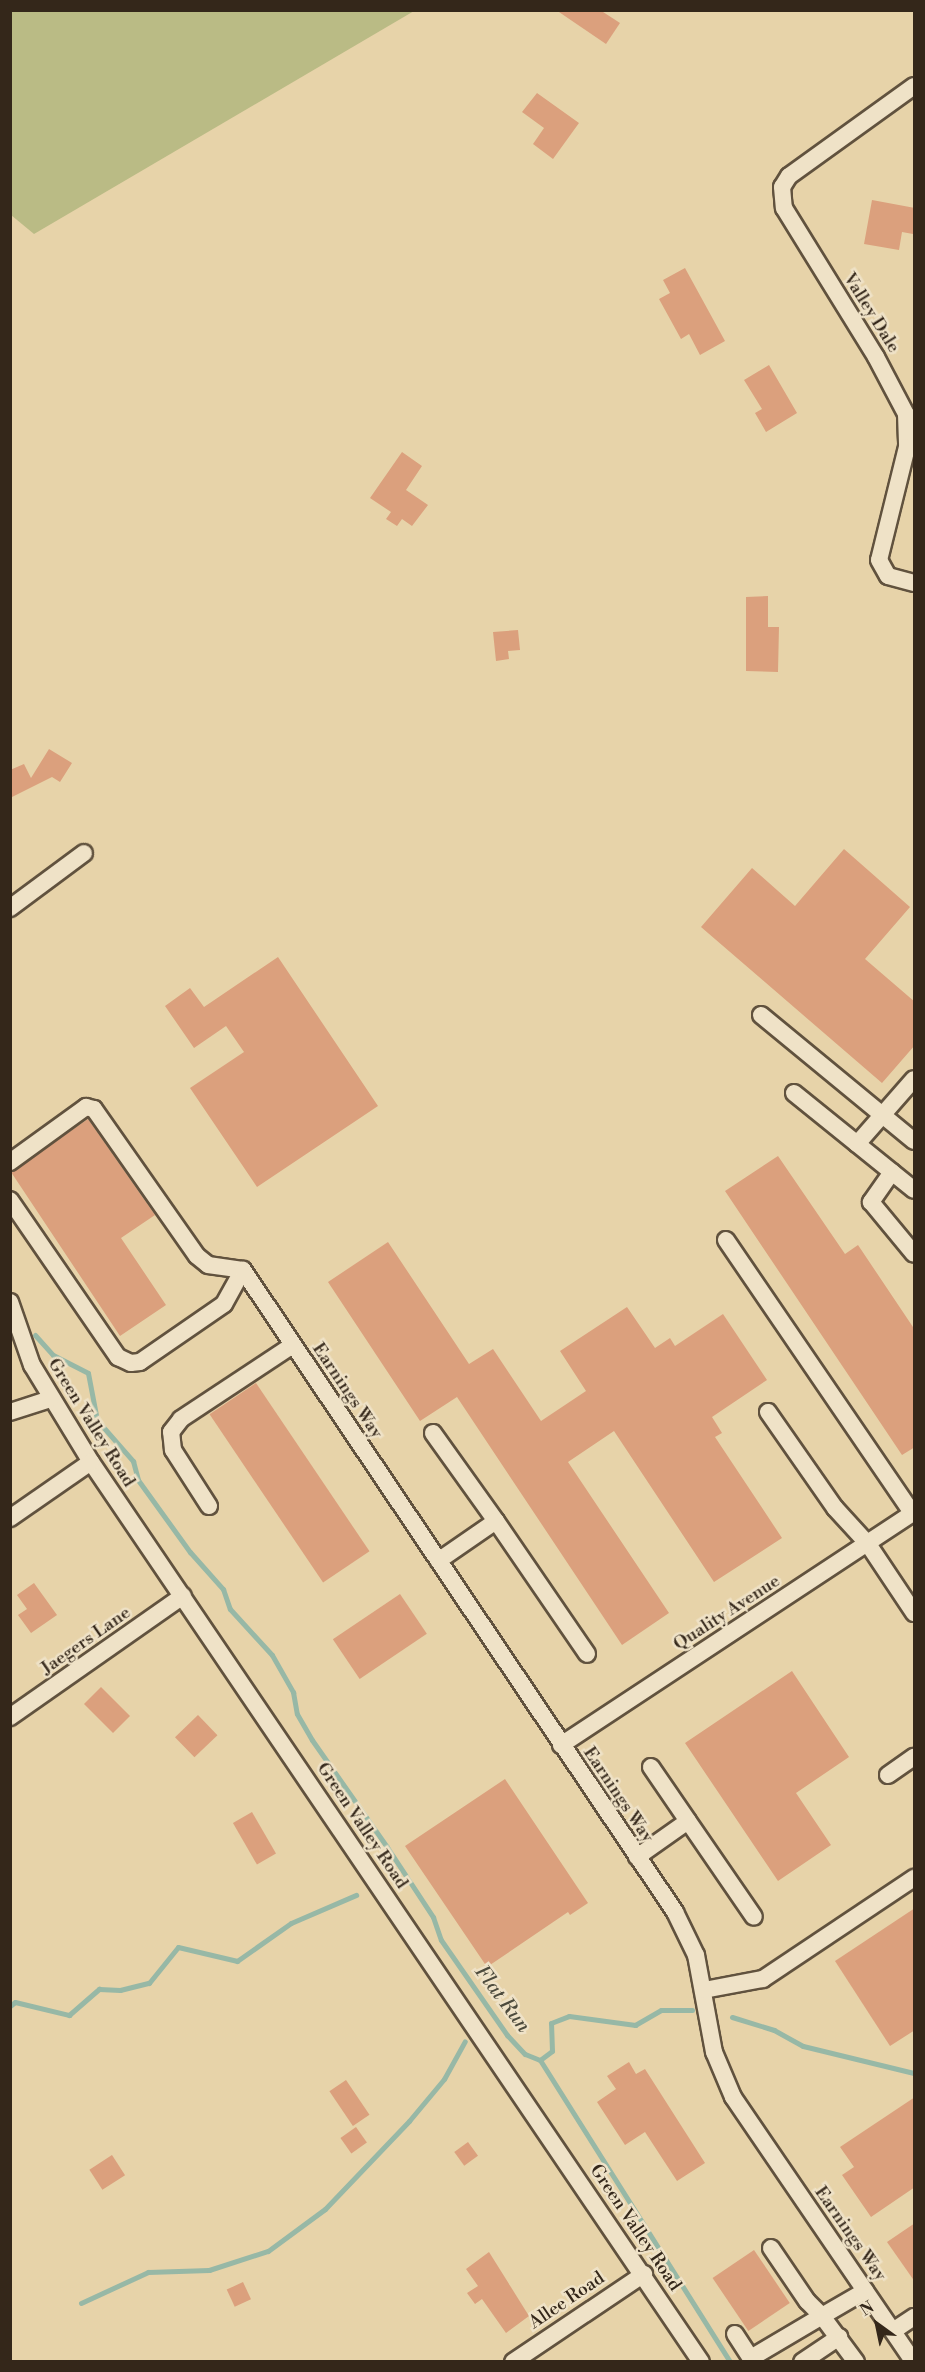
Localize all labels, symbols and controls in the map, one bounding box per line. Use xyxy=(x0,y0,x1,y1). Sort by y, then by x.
street label: Valley Dale xyxy=(838,269,904,357)
street label: Earnings Way xyxy=(307,1339,387,1443)
street label: Green Valley Road xyxy=(43,1355,139,1491)
street label: Quality Avenue xyxy=(670,1571,784,1655)
street label: Jaegers Lane xyxy=(37,1602,135,1680)
street label: Earnings Way xyxy=(578,1743,658,1847)
street label: Green Valley Road xyxy=(312,1759,412,1893)
water label: Flat Run xyxy=(469,1961,535,2037)
street label: Green Valley Road xyxy=(585,2161,685,2295)
street label: Earnings Way xyxy=(809,2182,891,2286)
street label: Allee Road xyxy=(525,2268,609,2334)
north arrow xyxy=(847,2294,907,2354)
text: N xyxy=(856,2297,878,2321)

